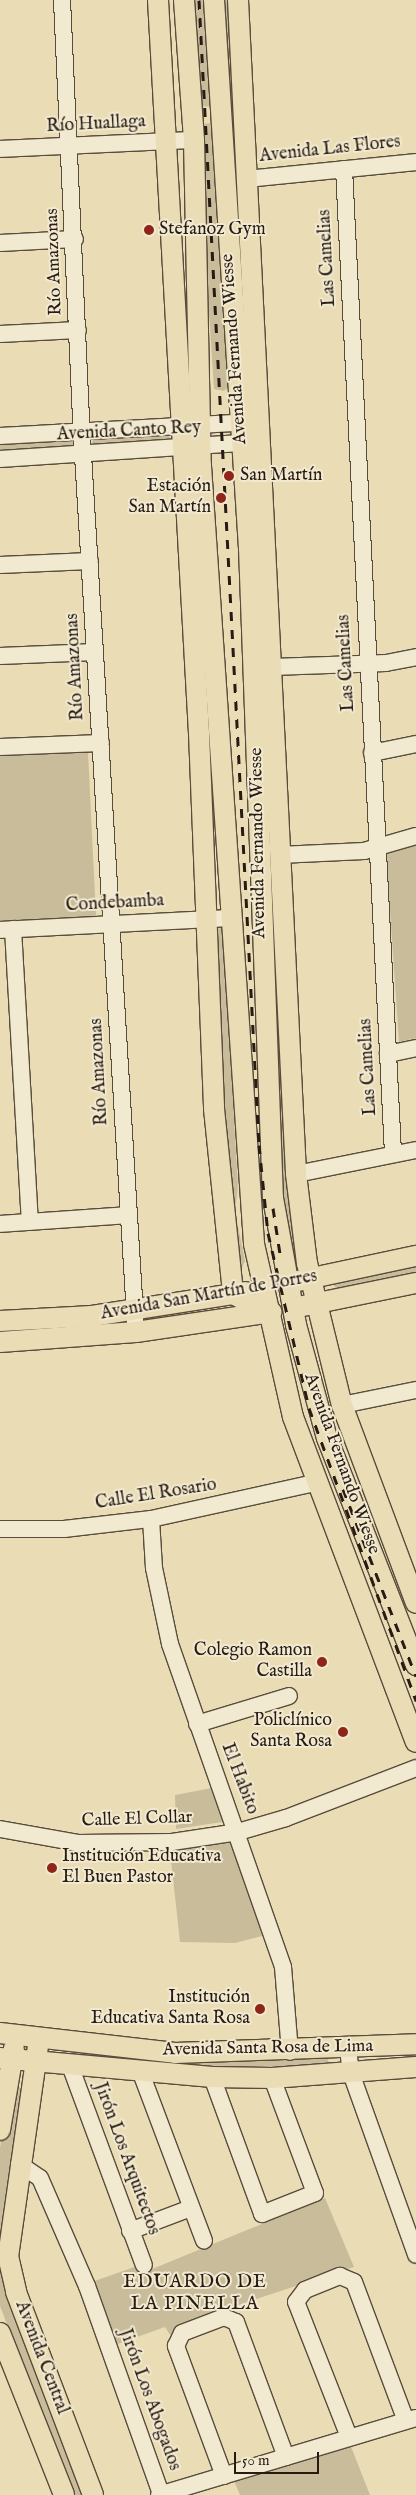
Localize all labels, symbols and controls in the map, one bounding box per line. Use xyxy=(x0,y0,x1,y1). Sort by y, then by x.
street label: Río Huallaga xyxy=(46,112,146,138)
street label: Avenida Las Flores xyxy=(259,132,401,168)
street label: Río Amazonas xyxy=(42,208,68,316)
street label: Las Camelias xyxy=(315,209,341,307)
place label: Stefanoz Gym xyxy=(159,219,266,241)
marker: Stefanoz Gym xyxy=(143,224,155,236)
street label: Avenida Fernando Wiesse xyxy=(218,253,252,445)
street label: Avenida Canto Rey xyxy=(56,417,202,447)
place label: San Martín xyxy=(240,465,322,487)
marker: San Martín xyxy=(222,469,236,483)
place label: Estación San Martín xyxy=(129,477,211,520)
marker: Estación San Martín xyxy=(215,492,227,504)
street label: Río Amazonas xyxy=(62,613,90,721)
street label: Las Camelias xyxy=(334,614,360,712)
street label: Avenida Fernando Wiesse xyxy=(247,747,271,939)
street label: Condebamba xyxy=(65,891,165,917)
street label: Río Amazonas xyxy=(86,1018,114,1126)
street label: Las Camelias xyxy=(356,1018,382,1116)
street label: Avenida San Martín de Porres xyxy=(99,1266,319,1326)
street label: Avenida Fernando Wiesse xyxy=(298,1371,384,1557)
street label: Calle El Rosario xyxy=(94,1475,218,1515)
place label: Colegio Ramon Castilla xyxy=(194,1641,312,1684)
marker: Colegio Ramon Castilla xyxy=(316,1656,328,1668)
place label: Policlínico Santa Rosa xyxy=(250,1711,332,1754)
marker: Policlínico Santa Rosa xyxy=(336,1725,350,1739)
street label: El Habito xyxy=(216,1740,262,1818)
street label: Calle El Collar xyxy=(81,1807,193,1833)
place label: Institución Educativa El Buen Pastor xyxy=(62,1847,221,1890)
marker: Institución Educativa El Buen Pastor xyxy=(46,1862,58,1874)
place label: Institución Educativa Santa Rosa xyxy=(91,1988,250,2030)
marker: Institución Educativa Santa Rosa xyxy=(254,2003,266,2015)
street label: Avenida Santa Rosa de Lima xyxy=(163,2036,373,2062)
street label: Jirón Los Arquitectos xyxy=(88,2080,164,2238)
district label: EDUARDO DE LA PINELLA xyxy=(122,2272,268,2316)
street label: Avenida Central xyxy=(9,2298,73,2418)
street label: Jirón Los Abogados xyxy=(113,2326,185,2474)
scale bar xyxy=(236,2442,321,2474)
text: 50 m xyxy=(242,2451,270,2470)

